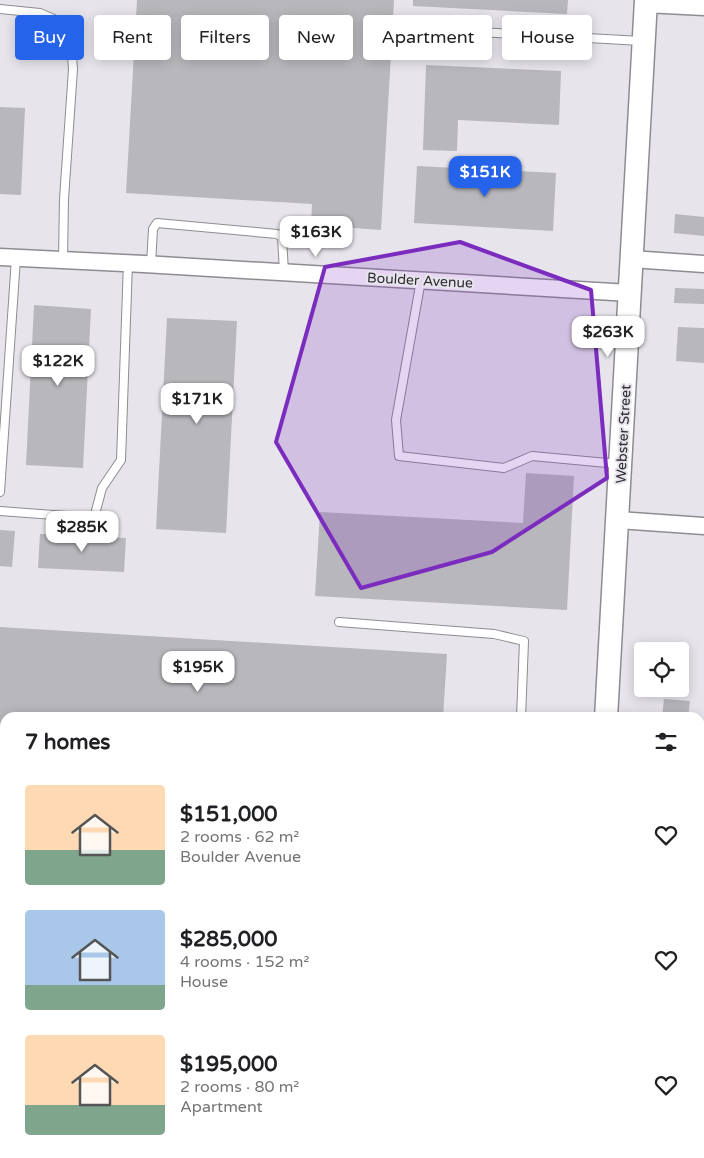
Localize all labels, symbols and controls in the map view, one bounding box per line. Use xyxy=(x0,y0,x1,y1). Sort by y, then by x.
chip: Buy xyxy=(15,15,84,60)
chip: Rent xyxy=(94,15,171,60)
chip: Filters xyxy=(181,15,269,60)
chip: New xyxy=(279,15,353,60)
chip: Apartment xyxy=(363,15,492,60)
chip: House xyxy=(502,15,592,60)
pin: $151K xyxy=(450,156,520,198)
text: $151K xyxy=(460,162,510,182)
pin: $163K xyxy=(281,216,351,258)
text: $163K xyxy=(291,222,341,242)
street label: Boulder Avenue xyxy=(367,269,473,292)
pin: $263K xyxy=(573,316,643,358)
text: $263K xyxy=(583,322,633,342)
pin: $122K xyxy=(23,344,93,387)
text: $122K xyxy=(33,351,83,371)
pin: $171K xyxy=(162,382,232,425)
street label: Webster Street xyxy=(612,383,635,484)
text: $171K xyxy=(172,389,222,409)
pin: $285K xyxy=(47,510,117,553)
text: $285K xyxy=(57,517,107,537)
map controls xyxy=(634,642,689,697)
button: locate xyxy=(634,642,689,697)
pin: $195K xyxy=(163,650,233,693)
text: $195K xyxy=(173,657,223,677)
icon: filters xyxy=(652,728,680,756)
text: 7 homes xyxy=(25,730,110,755)
text: $151,000 xyxy=(180,802,278,827)
icon: home xyxy=(65,805,125,865)
icon: heart xyxy=(652,821,680,849)
text: 2 rooms · 62 m² xyxy=(180,827,299,847)
text: Boulder Avenue xyxy=(180,847,301,867)
text: $285,000 xyxy=(180,927,277,952)
icon: home xyxy=(65,930,125,990)
icon: heart xyxy=(652,946,680,974)
text: 4 rooms · 152 m² xyxy=(180,952,309,972)
text: House xyxy=(180,972,228,992)
text: $195,000 xyxy=(180,1052,277,1077)
icon: home xyxy=(65,1055,125,1115)
icon: heart xyxy=(652,1071,680,1099)
text: 2 rooms · 80 m² xyxy=(180,1077,299,1097)
text: Apartment xyxy=(180,1097,263,1117)

